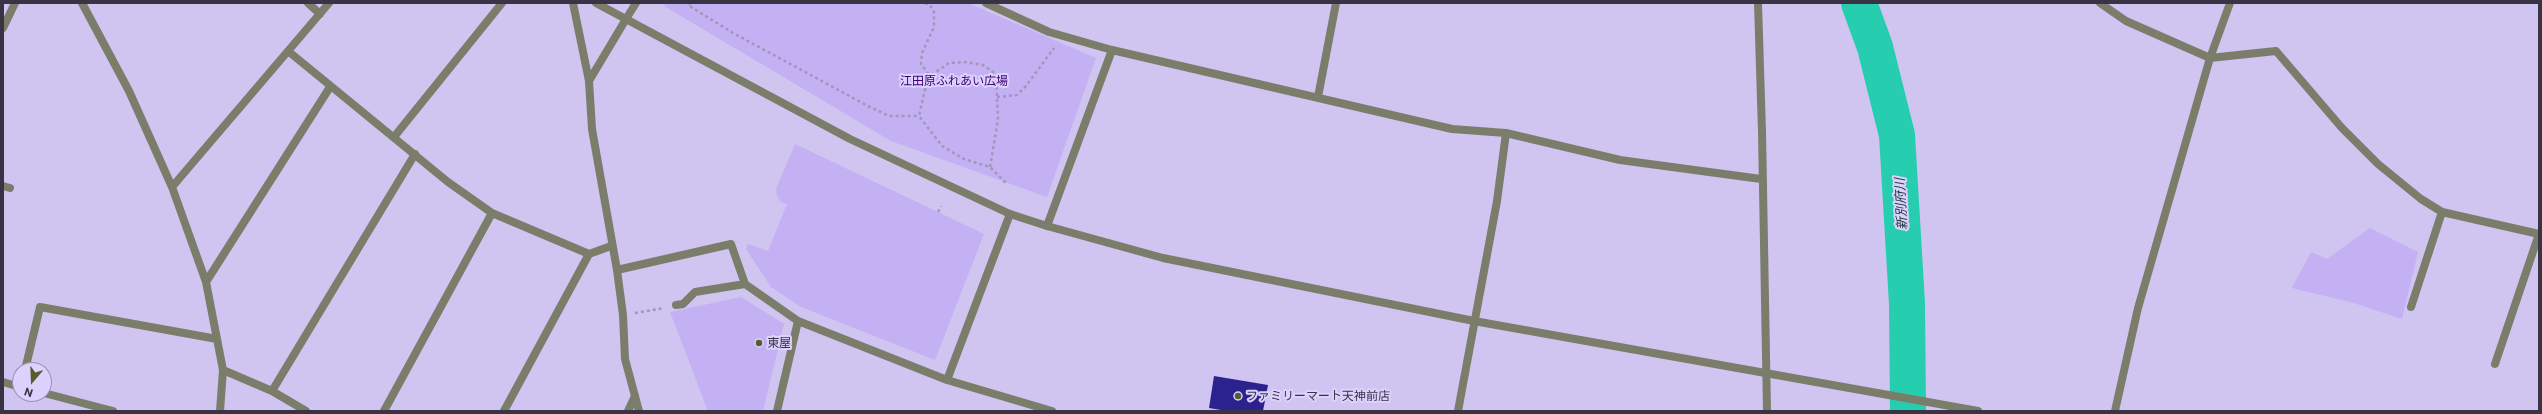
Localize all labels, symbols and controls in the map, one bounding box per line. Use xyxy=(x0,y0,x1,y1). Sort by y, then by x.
park label: 江田原ふれあい広場 xyxy=(900,74,1008,88)
water label: 新別府川 xyxy=(1892,178,1910,230)
place label: 東屋 xyxy=(767,336,791,350)
marker: 東屋 xyxy=(754,338,764,348)
north arrow xyxy=(12,362,52,402)
text: N xyxy=(22,385,34,400)
place label: ファミリーマート天神前店 xyxy=(1246,389,1390,403)
marker: ファミリーマート天神前店 xyxy=(1233,391,1243,401)

